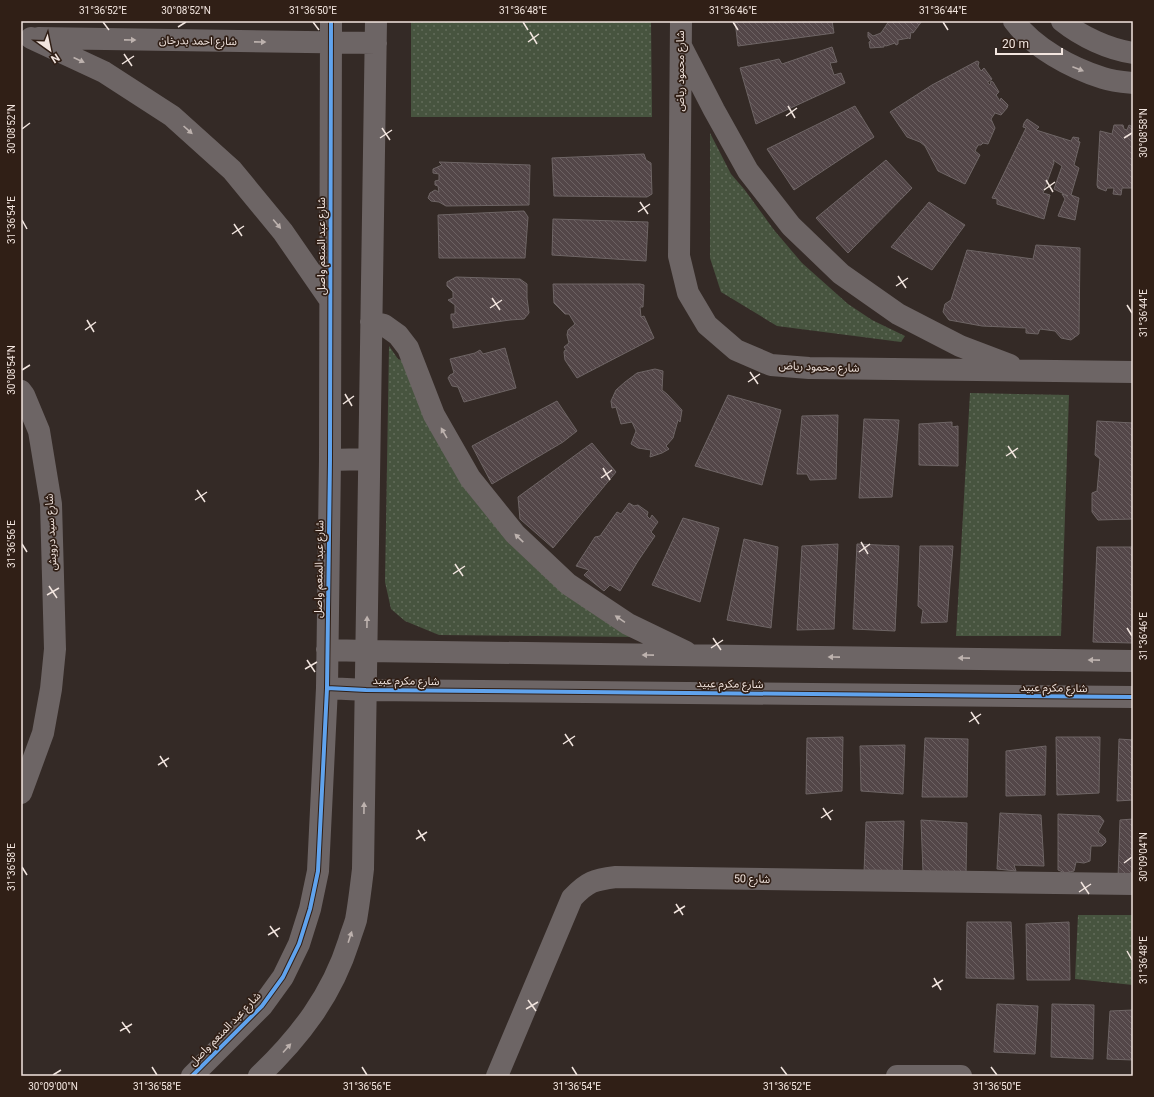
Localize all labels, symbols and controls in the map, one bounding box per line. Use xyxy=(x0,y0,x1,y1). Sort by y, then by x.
text: 31°36'52"E xyxy=(79,5,127,16)
text: 30°08'52"N xyxy=(161,5,211,16)
text: 31°36'50"E xyxy=(289,5,337,16)
text: 31°36'48"E xyxy=(499,5,547,16)
text: 31°36'46"E xyxy=(709,5,757,16)
text: 31°36'44"E xyxy=(919,5,967,16)
north arrow xyxy=(30,30,70,70)
street label: شارع محمود رياض xyxy=(674,30,688,112)
scale bar xyxy=(996,30,1062,56)
street label: شارع احمد بدرخان xyxy=(159,34,237,49)
one-way arrow xyxy=(124,36,136,43)
text: 20 m xyxy=(1002,37,1029,51)
one-way arrow xyxy=(254,38,266,45)
text: N xyxy=(48,50,62,66)
one-way arrow xyxy=(73,57,84,63)
one-way arrow xyxy=(1073,66,1085,72)
text: 30°08'52"N xyxy=(6,104,17,154)
text: 30°08'58"N xyxy=(1138,108,1149,158)
one-way arrow xyxy=(182,126,193,135)
text: 31°36'54"E xyxy=(6,196,17,244)
street label: شارع عبد المنعم واصل xyxy=(315,197,330,295)
one-way arrow xyxy=(273,219,281,230)
text: 31°36'44"E xyxy=(1138,289,1149,337)
text: 30°08'54"N xyxy=(6,345,17,395)
street label: شارع محمود رياض xyxy=(778,359,860,376)
one-way arrow xyxy=(441,427,448,438)
street label: شارع سيد درويش xyxy=(42,493,61,571)
text: 31°36'56"E xyxy=(6,520,17,568)
street label: شارع عبد المنعم واصل xyxy=(312,520,328,618)
one-way arrow xyxy=(514,533,524,543)
text: 31°36'46"E xyxy=(1138,612,1149,660)
one-way arrow xyxy=(364,615,370,628)
one-way arrow xyxy=(615,615,626,623)
one-way arrow xyxy=(641,652,654,658)
one-way arrow xyxy=(827,654,840,660)
one-way arrow xyxy=(958,655,970,662)
one-way arrow xyxy=(1087,657,1100,663)
street label: شارع مكرم عبيد xyxy=(372,674,440,689)
street label: شارع مكرم عبيد xyxy=(696,677,764,692)
street label: شارع مكرم عبيد xyxy=(1020,681,1088,696)
one-way arrow xyxy=(361,801,367,814)
text: 30°09'04"N xyxy=(1138,832,1149,882)
text: 31°36'58"E xyxy=(6,843,17,891)
street label: شارع 50 xyxy=(734,872,771,887)
one-way arrow xyxy=(348,930,354,942)
text: 31°36'48"E xyxy=(1138,936,1149,984)
street label: شارع عبد المنعم واصل xyxy=(186,989,265,1070)
one-way arrow xyxy=(282,1043,291,1053)
text: 30°09'00"N xyxy=(28,1081,78,1092)
text: 31°36'58"E xyxy=(133,1081,181,1092)
text: 31°36'56"E xyxy=(343,1081,391,1092)
text: 31°36'54"E xyxy=(553,1081,601,1092)
text: 31°36'52"E xyxy=(763,1081,811,1092)
text: 31°36'50"E xyxy=(973,1081,1021,1092)

